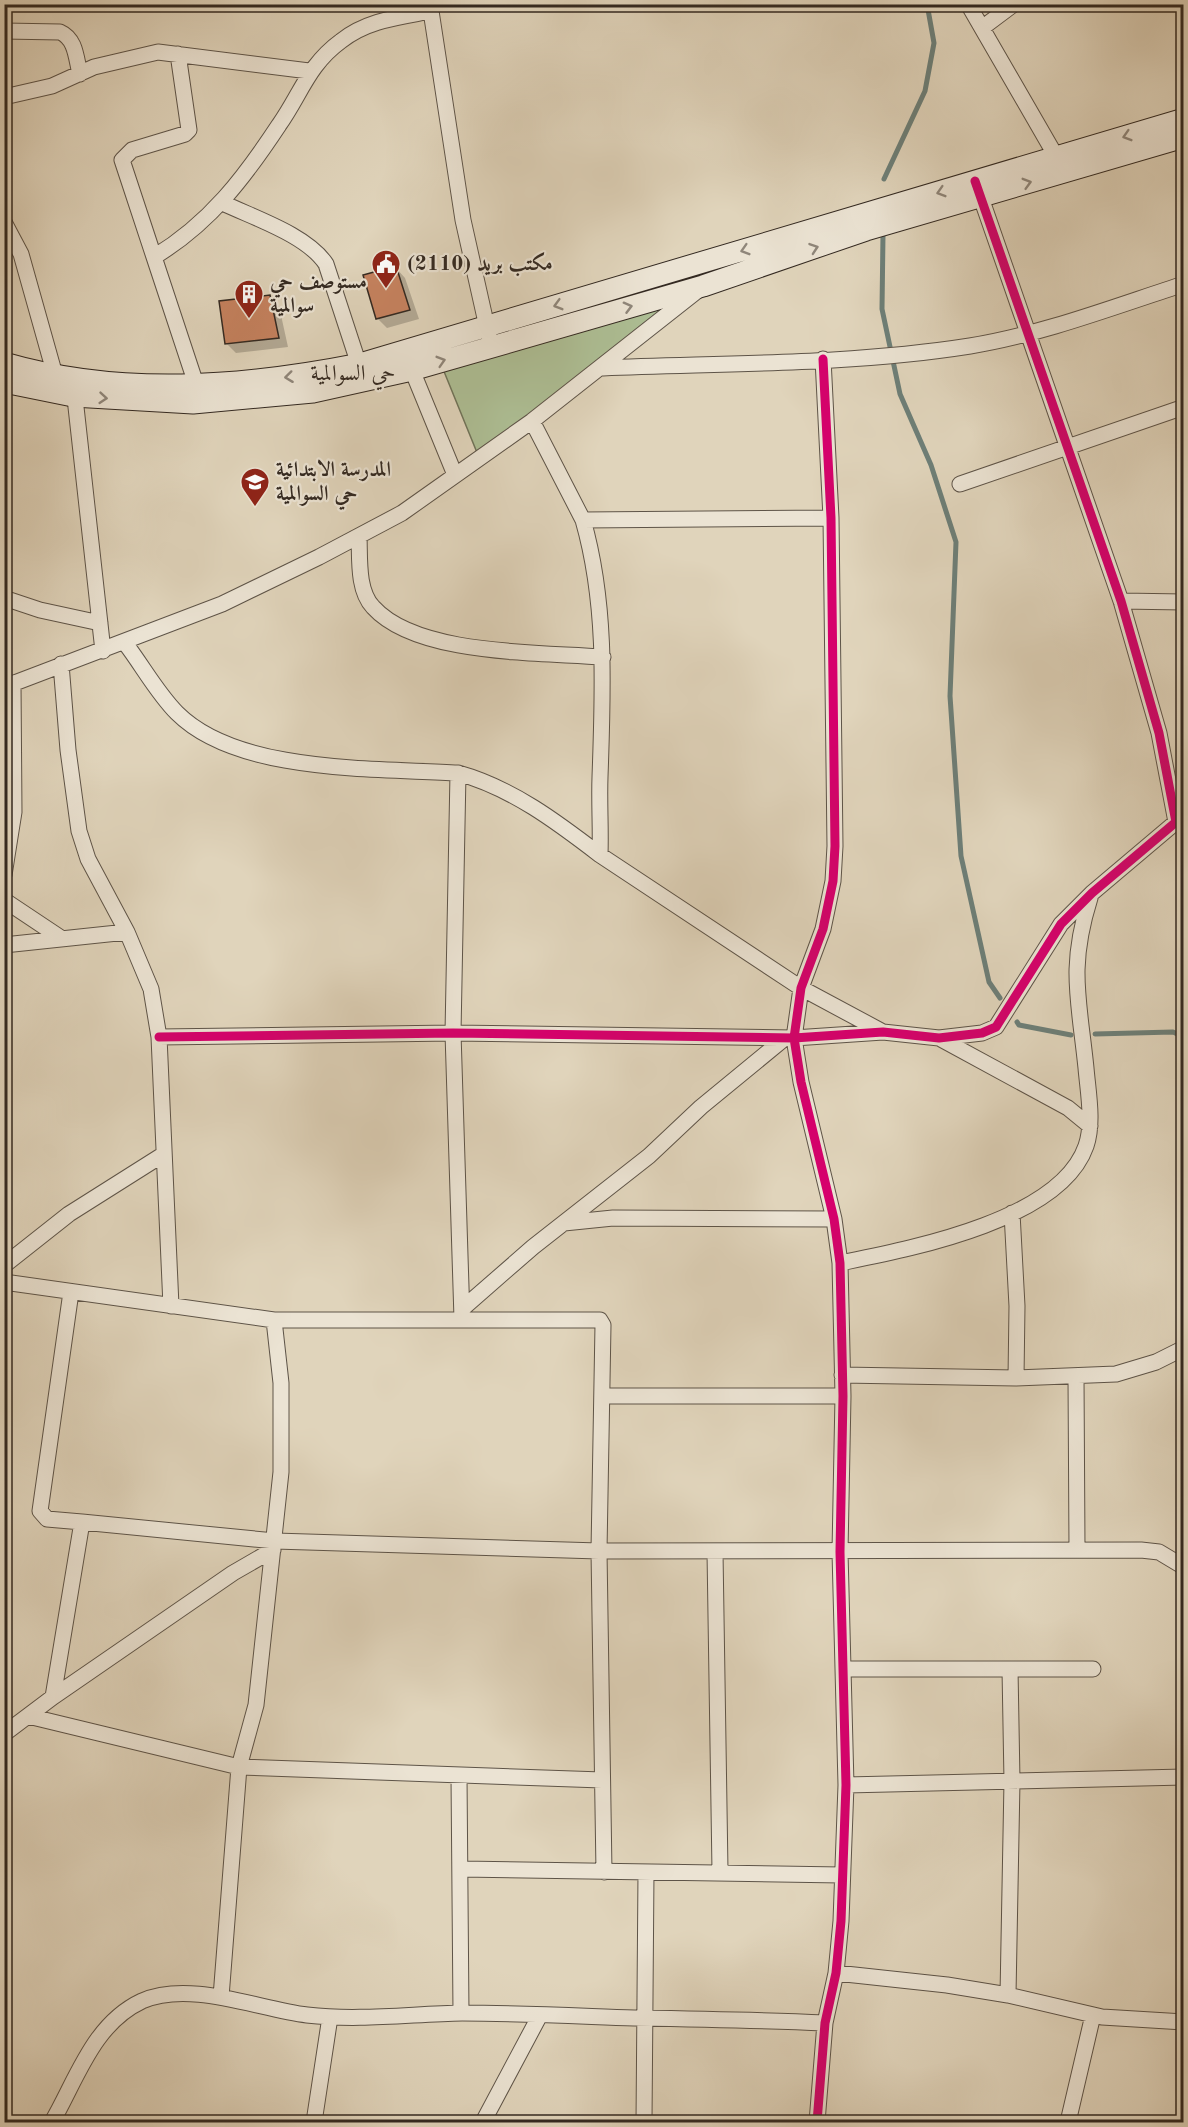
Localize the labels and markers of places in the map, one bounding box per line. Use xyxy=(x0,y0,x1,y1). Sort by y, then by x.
public building icon: مكتب بريد (2110) xyxy=(370,248,402,290)
place label: مكتب بريد (2110) xyxy=(407,252,553,277)
place label: مستوصف حي سوالمية xyxy=(269,272,367,318)
building icon: مستوصف حي سوالمية xyxy=(233,278,265,320)
place label: المدرسة الابتدائية حي السوالمية xyxy=(276,458,391,511)
school or university icon: المدرسة الابتدائية حي السوالمية xyxy=(239,466,271,508)

